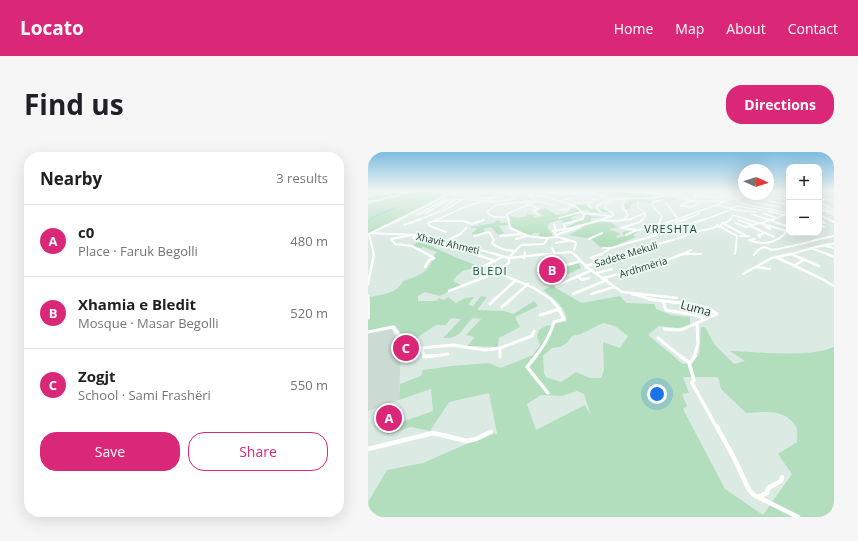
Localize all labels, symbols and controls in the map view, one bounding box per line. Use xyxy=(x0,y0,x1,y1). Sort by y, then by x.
text: Locato xyxy=(20,15,84,41)
text: Home xyxy=(614,19,653,38)
text: Map xyxy=(675,19,704,38)
text: About xyxy=(726,19,766,38)
text: Contact xyxy=(788,19,838,38)
text: Find us xyxy=(24,85,124,123)
button: Directions xyxy=(726,85,834,124)
north arrow xyxy=(738,164,774,200)
map controls xyxy=(786,164,822,236)
button: + xyxy=(786,164,822,200)
text: Nearby xyxy=(40,167,102,190)
text: 3 results xyxy=(276,169,328,187)
button: − xyxy=(786,200,822,236)
district label: VRESHTA xyxy=(644,221,698,236)
text: c0 xyxy=(78,222,94,242)
street label: Xhavit Ahmeti xyxy=(415,229,481,257)
text: A xyxy=(49,232,57,250)
text: 480 m xyxy=(290,232,328,250)
street label: Sadete Mekuli xyxy=(593,238,659,270)
text: Place · Faruk Begolli xyxy=(78,242,198,260)
street label: Ardhmëria xyxy=(617,253,669,281)
pin: B xyxy=(539,255,565,285)
district label: BLEDI xyxy=(472,263,508,278)
text: Xhamia e Bledit xyxy=(78,294,196,314)
street label: Luma xyxy=(679,296,713,320)
text: B xyxy=(49,304,57,322)
text: 520 m xyxy=(290,304,328,322)
text: Mosque · Masar Begolli xyxy=(78,314,219,332)
pin: C xyxy=(393,333,419,363)
text: Zogjt xyxy=(78,366,116,386)
text: C xyxy=(49,376,57,394)
text: 550 m xyxy=(290,376,328,394)
your location xyxy=(647,384,667,404)
text: School · Sami Frashëri xyxy=(78,386,211,404)
pin: A xyxy=(376,403,402,433)
button: Save xyxy=(40,432,180,471)
button: Share xyxy=(188,432,328,471)

